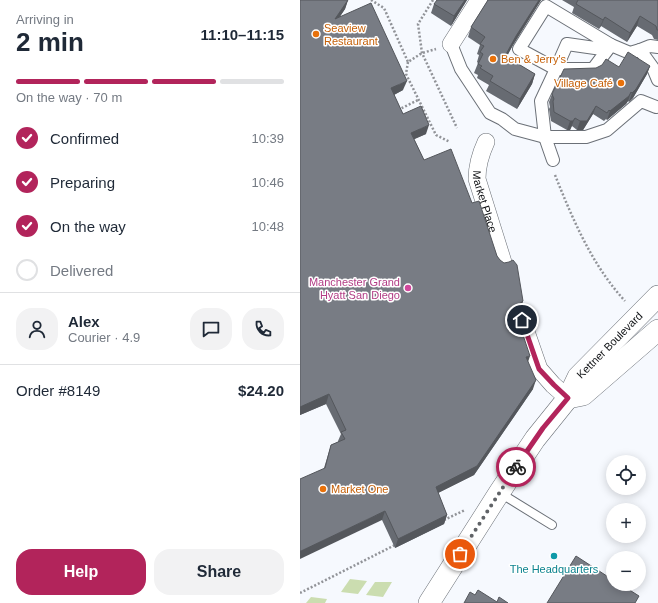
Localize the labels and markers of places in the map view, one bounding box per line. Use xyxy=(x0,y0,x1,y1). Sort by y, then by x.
place label: Seaview Restaurant xyxy=(324,22,378,47)
marker: Seaview Restaurant xyxy=(311,29,321,39)
place label: Ben & Jerry's xyxy=(501,53,567,65)
marker: Ben & Jerry's xyxy=(488,54,498,64)
place label: Village Café xyxy=(554,77,613,89)
marker: Village Café xyxy=(616,78,626,88)
place label: Manchester Grand Hyatt San Diego xyxy=(309,276,400,301)
marker: Manchester Grand Hyatt San Diego xyxy=(403,283,413,293)
pin xyxy=(505,303,539,337)
place label: Market One xyxy=(331,483,388,495)
marker: Market One xyxy=(318,484,328,494)
pin xyxy=(443,537,477,571)
marker: The Headquarters xyxy=(549,551,559,561)
place label: The Headquarters xyxy=(510,563,599,575)

